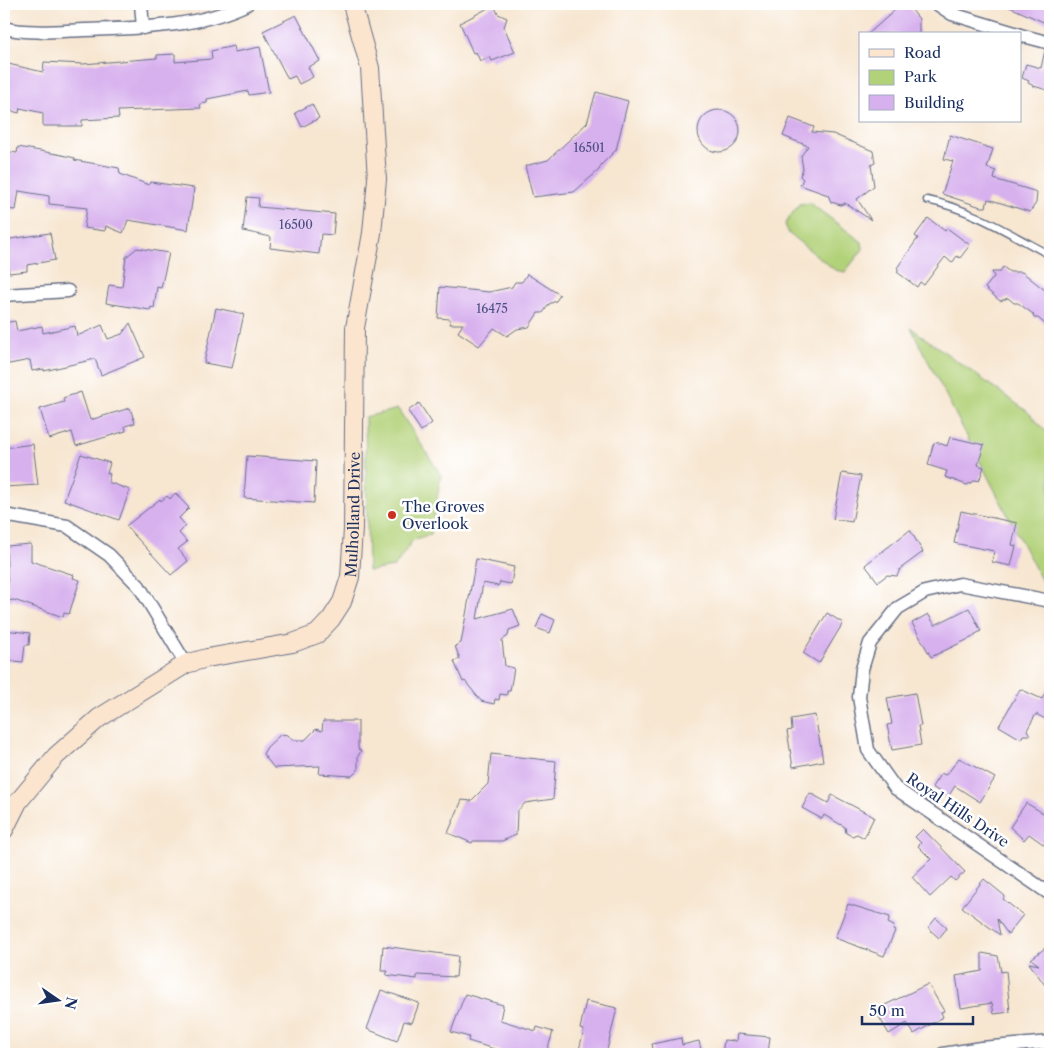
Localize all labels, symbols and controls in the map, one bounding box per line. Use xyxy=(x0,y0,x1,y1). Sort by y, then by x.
legend xyxy=(859,32,1022,122)
text: Road xyxy=(904,43,941,62)
text: Park xyxy=(904,67,938,86)
text: Building xyxy=(904,93,964,112)
house number: 16501 xyxy=(573,140,605,155)
house number: 16500 xyxy=(279,217,313,232)
house number: 16475 xyxy=(476,301,508,316)
street label: Mulholland Drive xyxy=(340,452,363,578)
place label: The Groves Overlook xyxy=(402,497,485,533)
marker: The Groves Overlook xyxy=(386,509,398,521)
street label: Royal Hills Drive xyxy=(903,769,1013,851)
north arrow xyxy=(32,976,82,1026)
scale bar xyxy=(862,993,973,1025)
text: N xyxy=(61,995,81,1011)
text: 50 m xyxy=(869,1001,905,1020)

